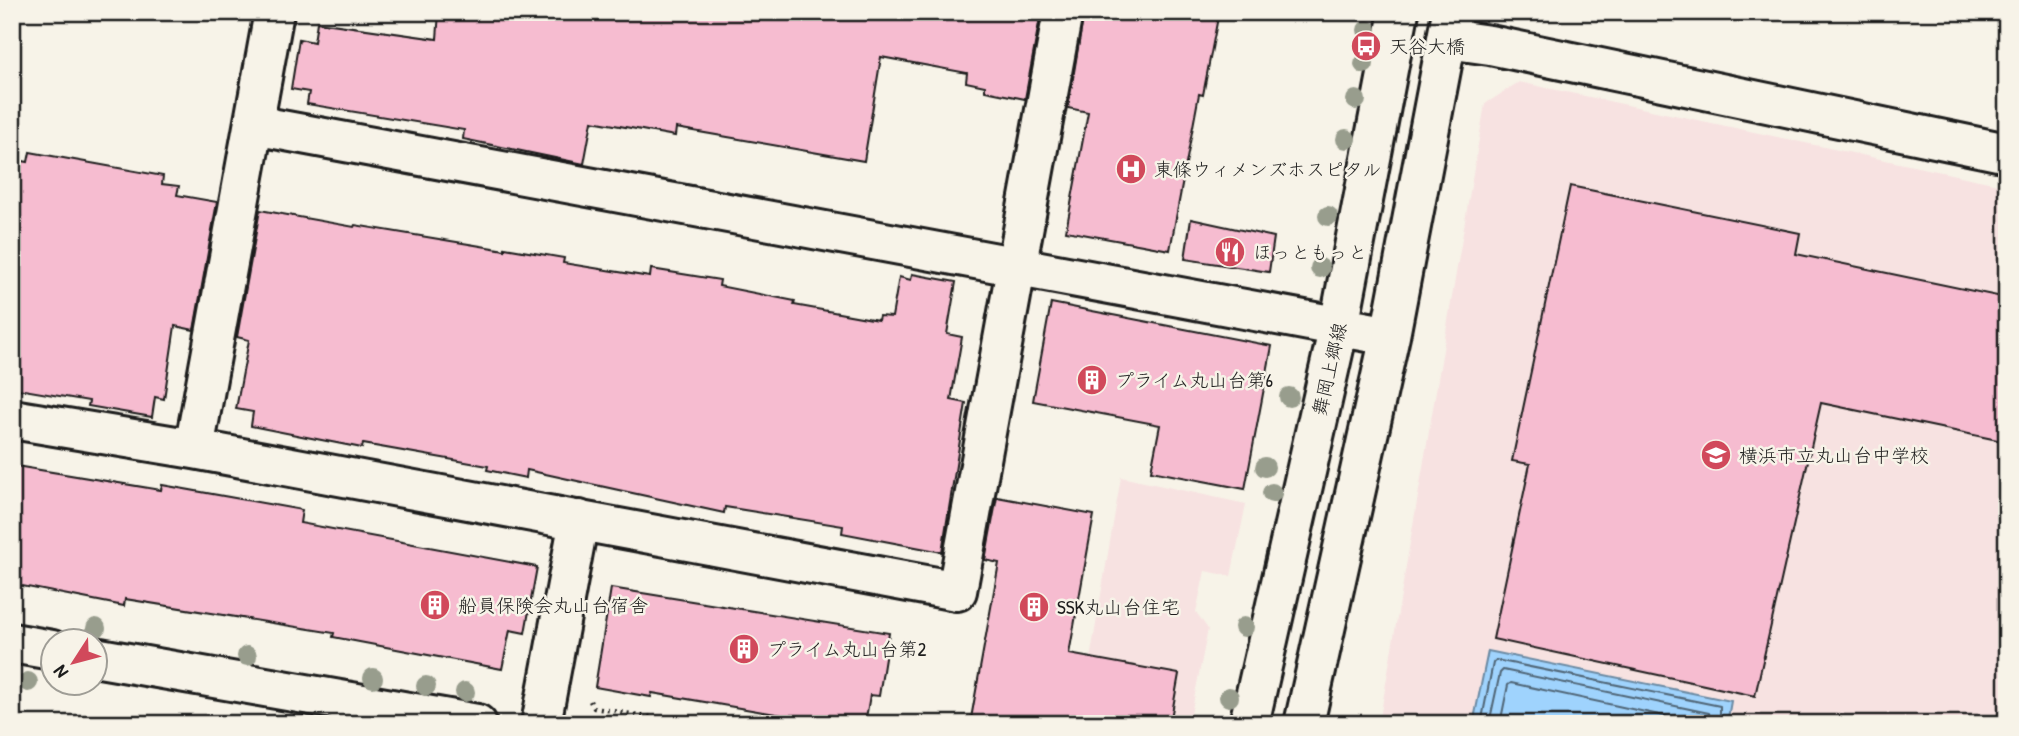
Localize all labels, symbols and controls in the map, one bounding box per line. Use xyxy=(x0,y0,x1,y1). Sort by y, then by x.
bus stop icon: 天谷大橋 xyxy=(1349,29,1383,63)
place label: 天谷大橋 xyxy=(1389,33,1465,59)
hospital icon: 東條ウィメンズホスピタル xyxy=(1114,152,1148,186)
place label: 東條ウィメンズホスピタル xyxy=(1154,156,1382,182)
restaurant icon: ほっともっと xyxy=(1213,235,1247,269)
place label: ほっともっと xyxy=(1253,239,1367,265)
street label: 舞岡上郷線 xyxy=(1306,320,1352,418)
building icon: プライム丸山台第6 xyxy=(1075,363,1109,397)
place label: プライム丸山台第6 xyxy=(1115,367,1273,393)
school or university icon: 横浜市立丸山台中学校 xyxy=(1699,438,1733,472)
place label: 横浜市立丸山台中学校 xyxy=(1739,442,1929,468)
building icon: 船員保険会丸山台宿舎 xyxy=(418,588,452,622)
building icon: SSK丸山台住宅 xyxy=(1017,590,1051,624)
place label: 船員保険会丸山台宿舎 xyxy=(458,592,648,618)
place label: SSK丸山台住宅 xyxy=(1057,594,1179,620)
north arrow xyxy=(38,628,108,698)
building icon: プライム丸山台第2 xyxy=(727,632,761,666)
place label: プライム丸山台第2 xyxy=(767,636,926,662)
text: N xyxy=(47,660,74,684)

